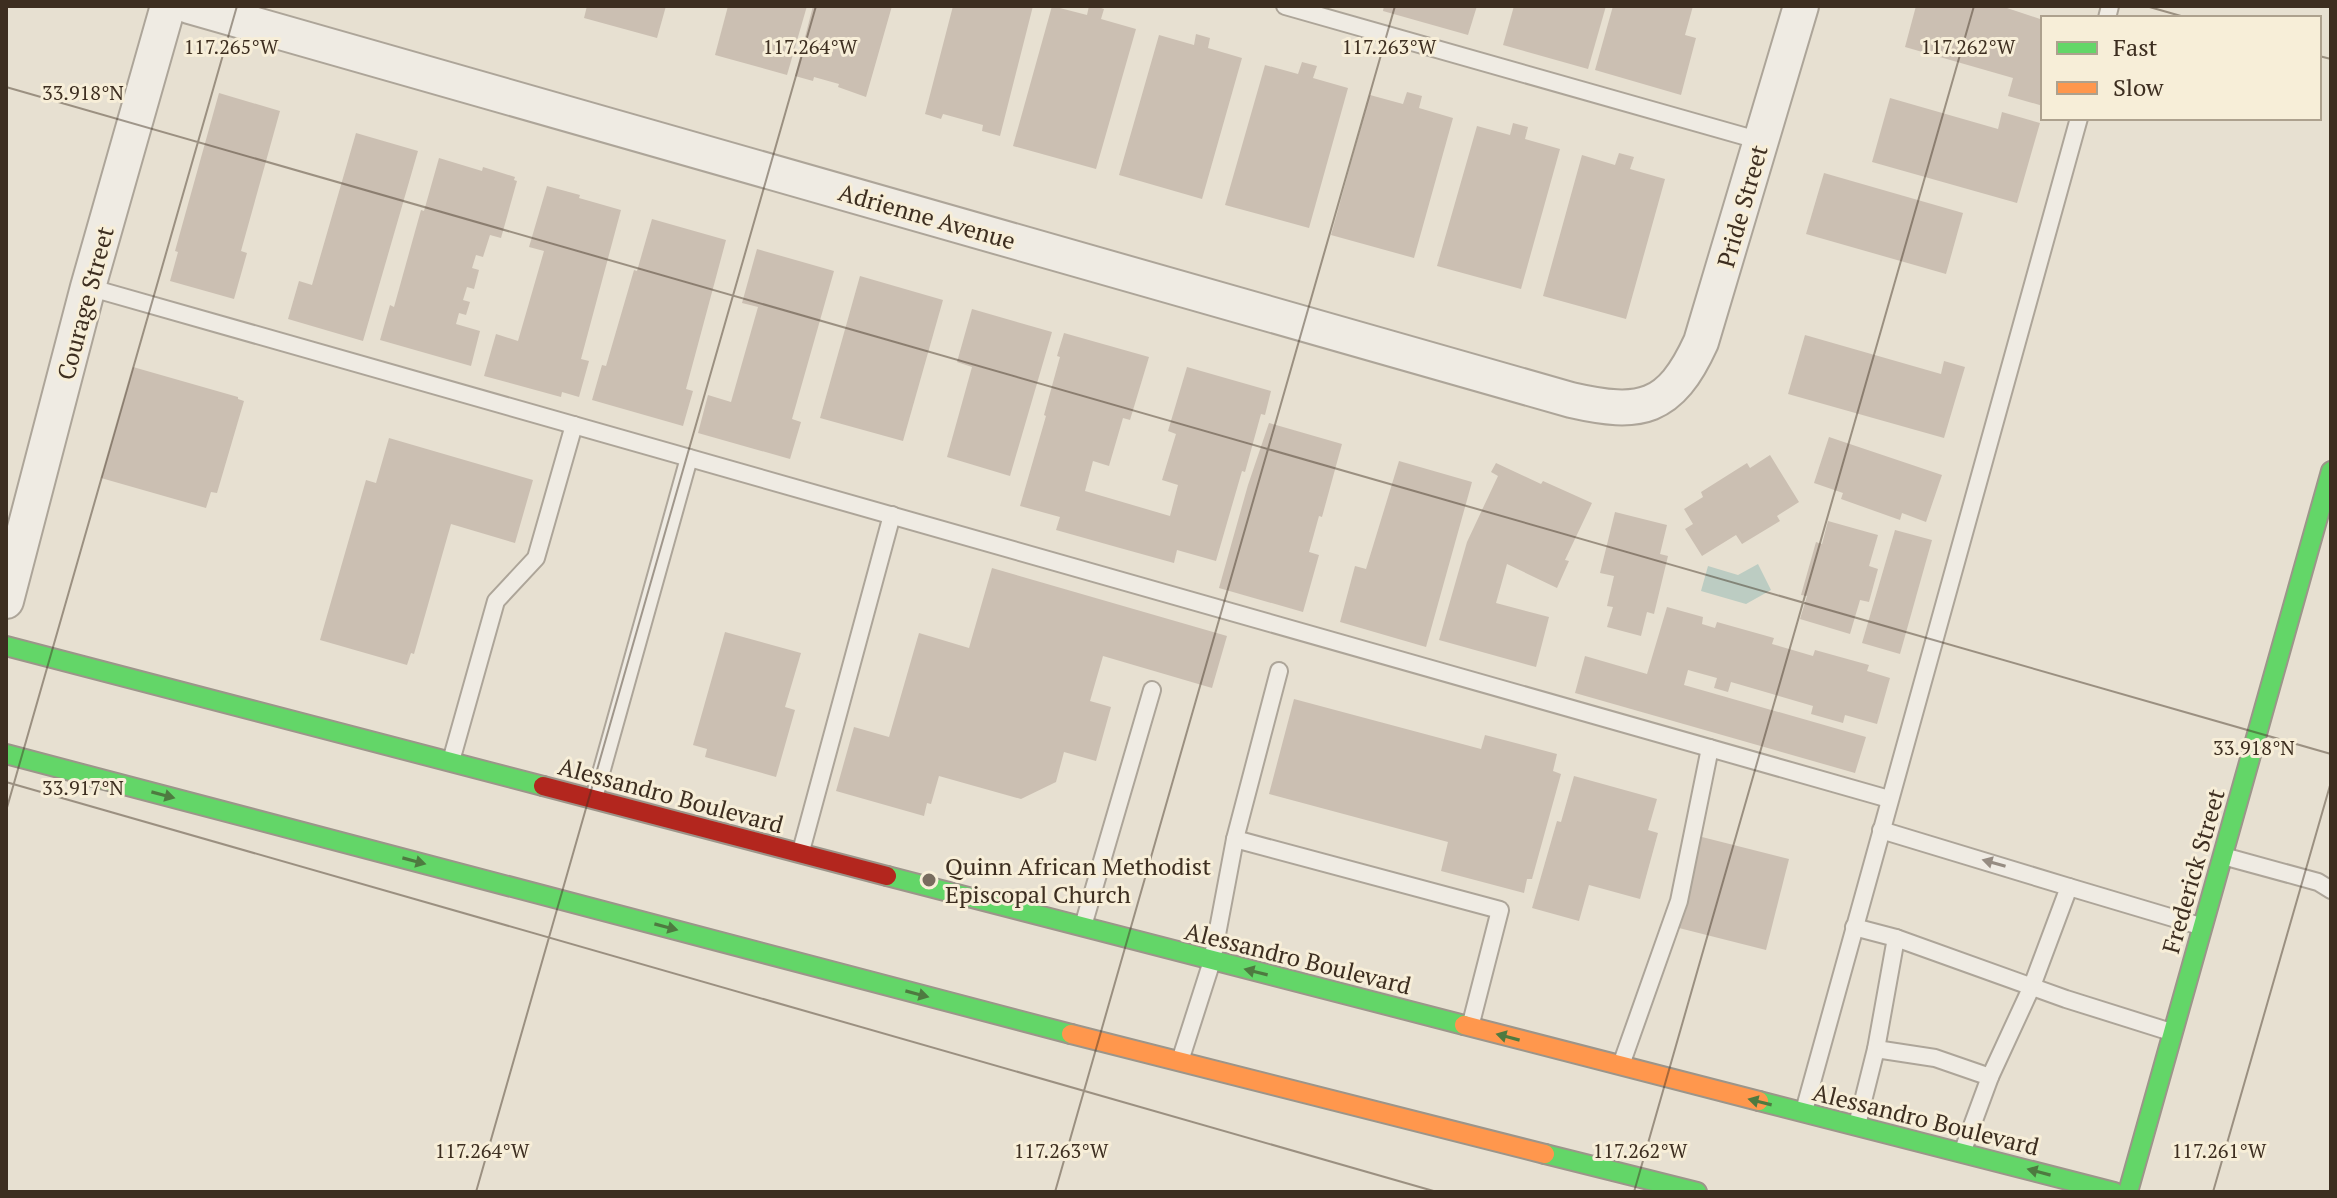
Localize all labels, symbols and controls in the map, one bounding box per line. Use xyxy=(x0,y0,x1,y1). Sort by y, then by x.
legend xyxy=(2041,16,2321,120)
text: Fast xyxy=(2113,31,2158,63)
text: 117.265°W xyxy=(184,33,279,60)
text: 117.264°W xyxy=(763,33,858,60)
text: 117.263°W xyxy=(1342,33,1437,60)
text: 117.262°W xyxy=(1921,33,2016,60)
text: Slow xyxy=(2113,71,2164,103)
text: 33.918°N xyxy=(42,79,124,106)
street label: Pride Street xyxy=(1709,141,1775,271)
street label: Adrienne Avenue xyxy=(835,175,1019,257)
street label: Courage Street xyxy=(49,223,121,383)
text: 33.918°N xyxy=(2213,734,2295,761)
street label: Alessandro Boulevard xyxy=(555,750,787,840)
text: 33.917°N xyxy=(42,774,124,801)
street label: Frederick Street xyxy=(2154,785,2232,957)
one-way arrow xyxy=(150,790,175,802)
place label: Quinn African Methodist Episcopal Church xyxy=(945,850,1211,910)
one-way arrow xyxy=(402,856,427,868)
one-way arrow xyxy=(1982,856,2006,869)
marker: Quinn African Methodist Episcopal Church xyxy=(920,871,938,889)
street label: Alessandro Boulevard xyxy=(1182,914,1414,1002)
one-way arrow xyxy=(653,922,678,934)
one-way arrow xyxy=(1244,966,1269,978)
one-way arrow xyxy=(905,988,930,1000)
one-way arrow xyxy=(1495,1030,1520,1042)
street label: Alessandro Boulevard xyxy=(1810,1075,2042,1163)
one-way arrow xyxy=(1747,1095,1772,1107)
text: 117.264°W xyxy=(435,1137,530,1164)
text: 117.263°W xyxy=(1014,1137,1109,1164)
text: 117.262°W xyxy=(1593,1137,1688,1164)
text: 117.261°W xyxy=(2172,1137,2267,1164)
one-way arrow xyxy=(2026,1166,2051,1178)

